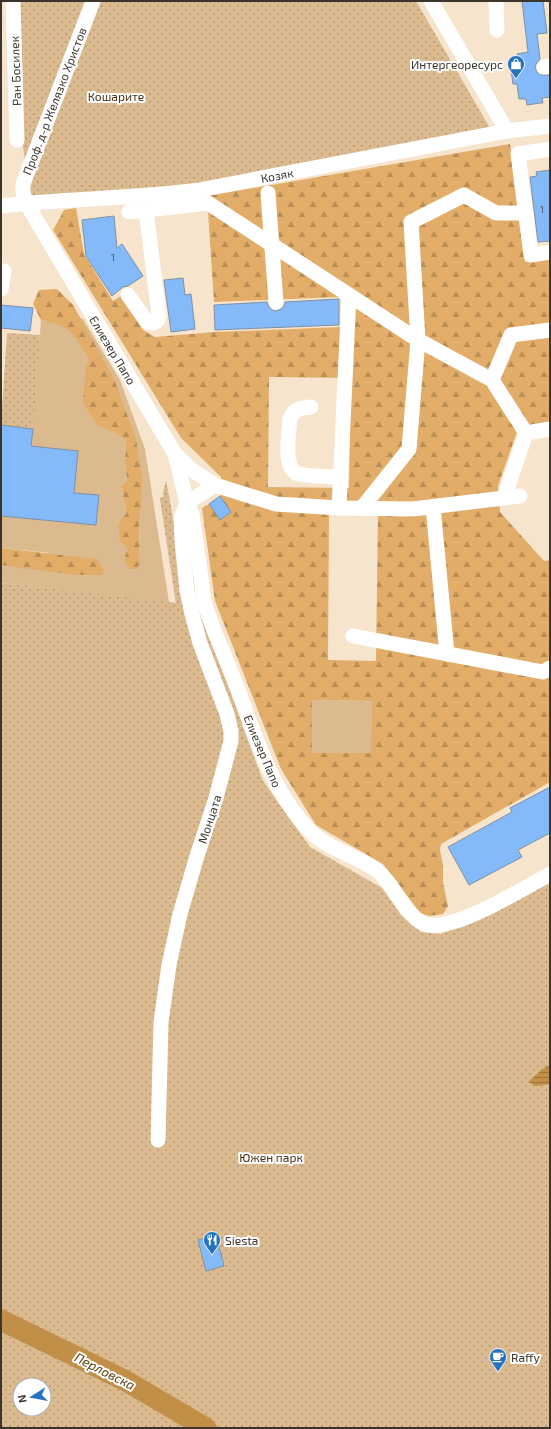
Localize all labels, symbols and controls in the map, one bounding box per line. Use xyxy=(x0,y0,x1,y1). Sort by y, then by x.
street label: Проф. д-р Желязко Христов xyxy=(19,25,89,177)
street label: Ран Босилек xyxy=(7,35,23,106)
shop icon: Интергеоресурс xyxy=(506,54,526,79)
place label: Интергеоресурс xyxy=(411,57,503,72)
park label: Кошарите xyxy=(88,89,144,103)
street label: Козяк xyxy=(260,165,295,185)
house number: 1 xyxy=(540,203,544,215)
house number: 1 xyxy=(111,251,115,263)
street label: Елиезер Папо xyxy=(87,313,139,387)
street label: Елиезер Папо xyxy=(241,713,285,790)
street label: Монцата xyxy=(195,793,223,845)
park label: Южен парк xyxy=(239,1150,303,1164)
restaurant icon: Siesta xyxy=(202,1230,222,1255)
place label: Siesta xyxy=(225,1233,258,1247)
cafe icon: Raffy xyxy=(488,1347,508,1372)
water label: Перловска xyxy=(72,1349,138,1393)
place label: Raffy xyxy=(511,1350,541,1364)
north arrow xyxy=(12,1377,52,1417)
text: N xyxy=(15,1394,29,1404)

